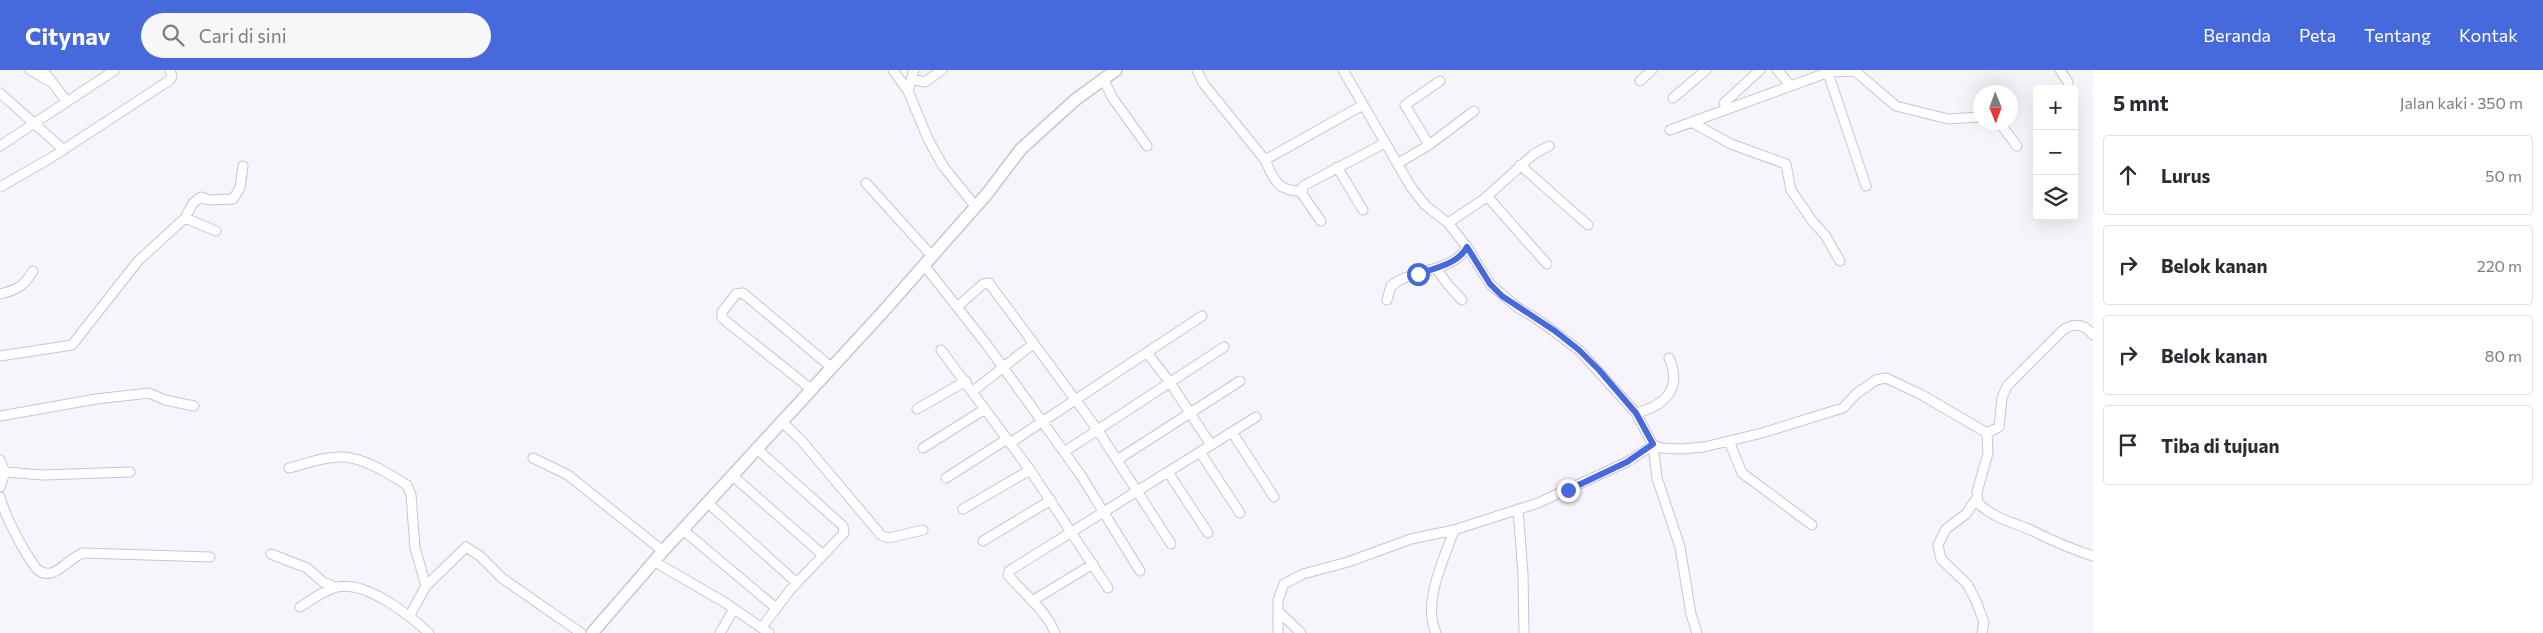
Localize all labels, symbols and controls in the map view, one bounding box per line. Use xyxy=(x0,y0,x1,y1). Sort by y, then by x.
search box xyxy=(141,13,491,58)
text: Citynav xyxy=(25,21,111,50)
icon: search xyxy=(159,21,187,49)
text: Cari di sini xyxy=(199,24,287,47)
text: Beranda xyxy=(2203,24,2271,46)
text: Peta xyxy=(2299,24,2336,46)
text: Tentang xyxy=(2364,24,2431,46)
text: Kontak xyxy=(2459,24,2518,46)
north arrow xyxy=(1973,85,2018,130)
map controls xyxy=(2033,85,2078,220)
button: + xyxy=(2033,85,2078,130)
text: 5 mnt xyxy=(2113,90,2169,115)
text: Jalan kaki · 350 m xyxy=(2400,93,2523,112)
button: − xyxy=(2033,130,2078,175)
icon: ahead xyxy=(2114,161,2142,189)
text: Lurus xyxy=(2161,164,2210,187)
text: 50 m xyxy=(2485,166,2522,185)
button: layers xyxy=(2033,175,2078,220)
icon: right xyxy=(2114,251,2142,279)
text: Belok kanan xyxy=(2161,254,2268,277)
text: 220 m xyxy=(2477,256,2522,275)
route start xyxy=(1407,263,1430,286)
icon: right xyxy=(2114,341,2142,369)
text: Belok kanan xyxy=(2161,344,2268,367)
text: 80 m xyxy=(2485,346,2522,365)
icon: arrive xyxy=(2114,431,2142,459)
text: Tiba di tujuan xyxy=(2161,434,2279,457)
route end xyxy=(1557,479,1580,502)

